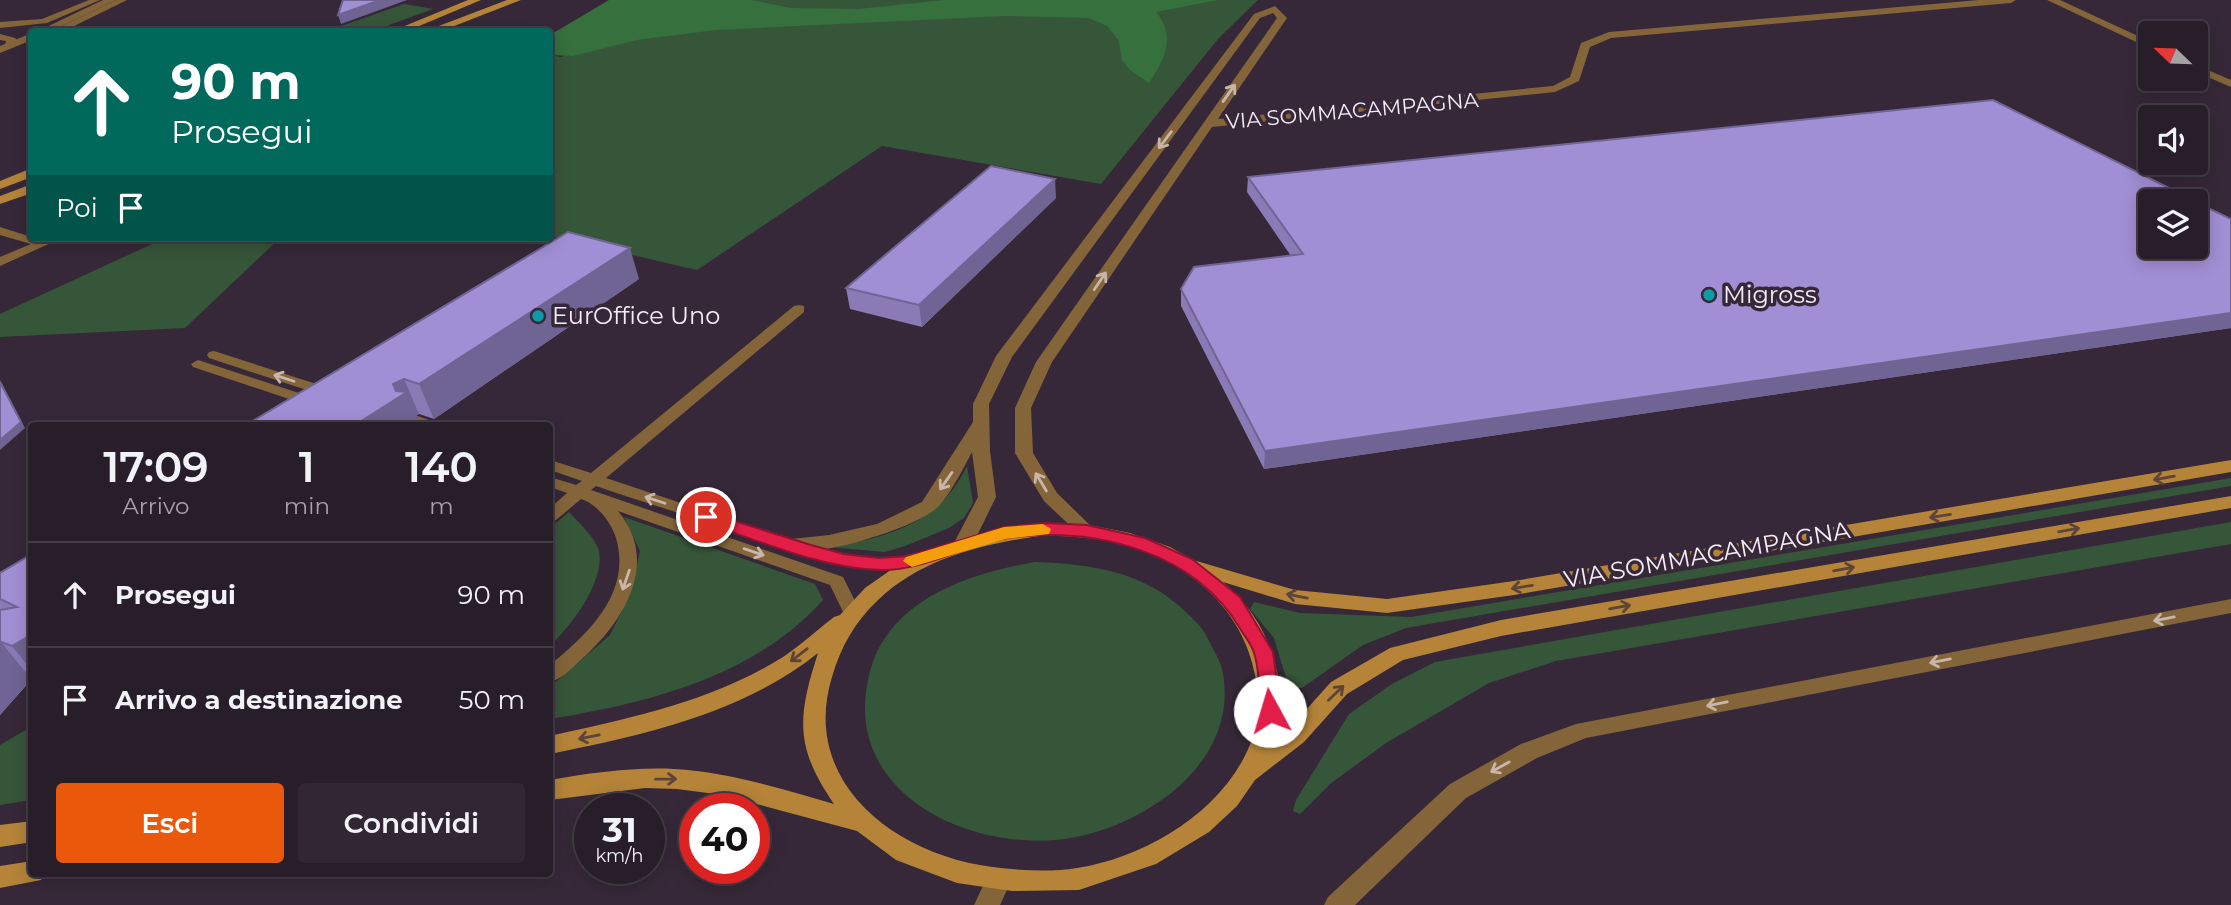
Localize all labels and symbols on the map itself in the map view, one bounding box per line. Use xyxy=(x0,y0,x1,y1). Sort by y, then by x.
north arrow xyxy=(2138,21,2208,91)
one-way arrow xyxy=(1222,84,1236,103)
street label: VIA SOMMACAMPAGNA xyxy=(1224,87,1480,134)
one-way arrow xyxy=(1158,130,1173,149)
one-way arrow xyxy=(1093,271,1107,291)
place label: Migross xyxy=(1723,280,1817,309)
marker: Migross xyxy=(1701,287,1717,303)
place label: EurOffice Uno xyxy=(552,301,720,330)
marker: EurOffice Uno xyxy=(530,308,546,324)
one-way arrow xyxy=(274,370,296,383)
one-way arrow xyxy=(939,471,953,490)
one-way arrow xyxy=(1033,472,1047,492)
one-way arrow xyxy=(2153,472,2176,485)
pin xyxy=(676,487,736,547)
one-way arrow xyxy=(645,493,667,505)
one-way arrow xyxy=(1929,510,1951,523)
street label: VIA SOMMACAMPAGNA xyxy=(1562,515,1853,594)
one-way arrow xyxy=(2057,523,2080,536)
one-way arrow xyxy=(742,547,764,559)
one-way arrow xyxy=(1833,562,1855,575)
one-way arrow xyxy=(619,569,632,591)
one-way arrow xyxy=(1511,581,1534,594)
one-way arrow xyxy=(1286,589,1309,602)
one-way arrow xyxy=(1608,600,1631,613)
one-way arrow xyxy=(2153,613,2176,626)
one-way arrow xyxy=(790,648,809,663)
one-way arrow xyxy=(1929,655,1952,668)
position arrow xyxy=(1233,674,1307,748)
one-way arrow xyxy=(1327,684,1344,701)
one-way arrow xyxy=(1706,697,1729,711)
one-way arrow xyxy=(578,731,600,744)
one-way arrow xyxy=(1490,761,1511,774)
one-way arrow xyxy=(654,772,677,786)
speed limit sign: 40 xyxy=(679,793,770,884)

